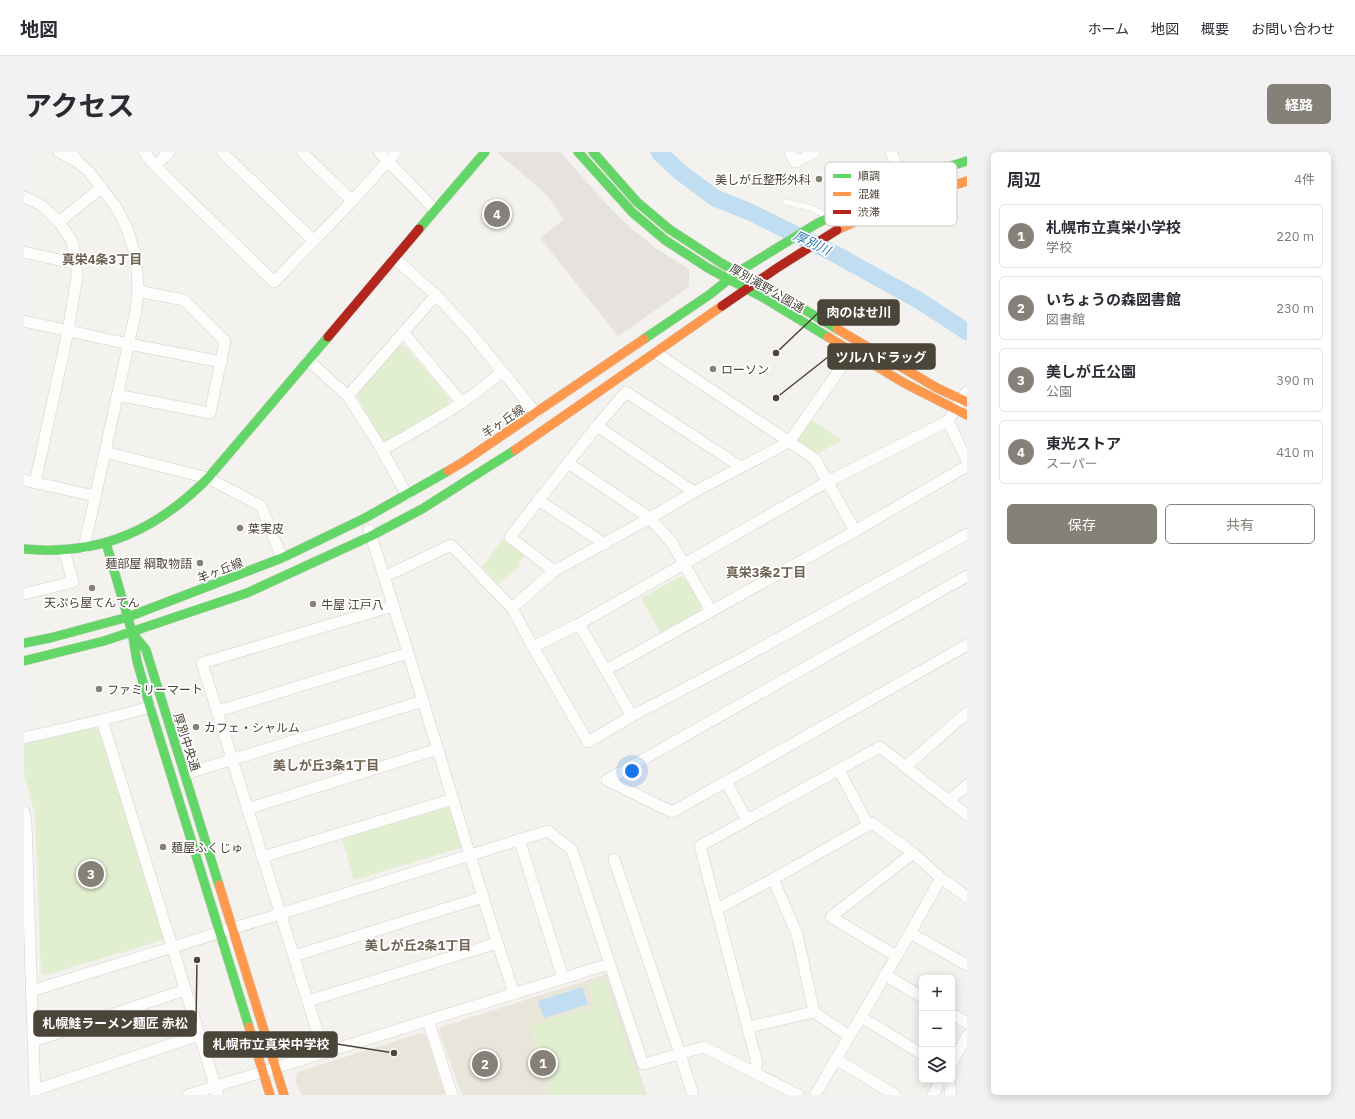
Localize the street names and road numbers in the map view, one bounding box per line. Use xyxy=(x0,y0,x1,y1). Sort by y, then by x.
street label: 厚別滝野公園通 xyxy=(727,261,807,315)
street label: 羊ヶ丘線 xyxy=(479,401,527,441)
street label: 羊ヶ丘線 xyxy=(195,554,245,586)
street label: 厚別中央通 xyxy=(171,711,203,773)

